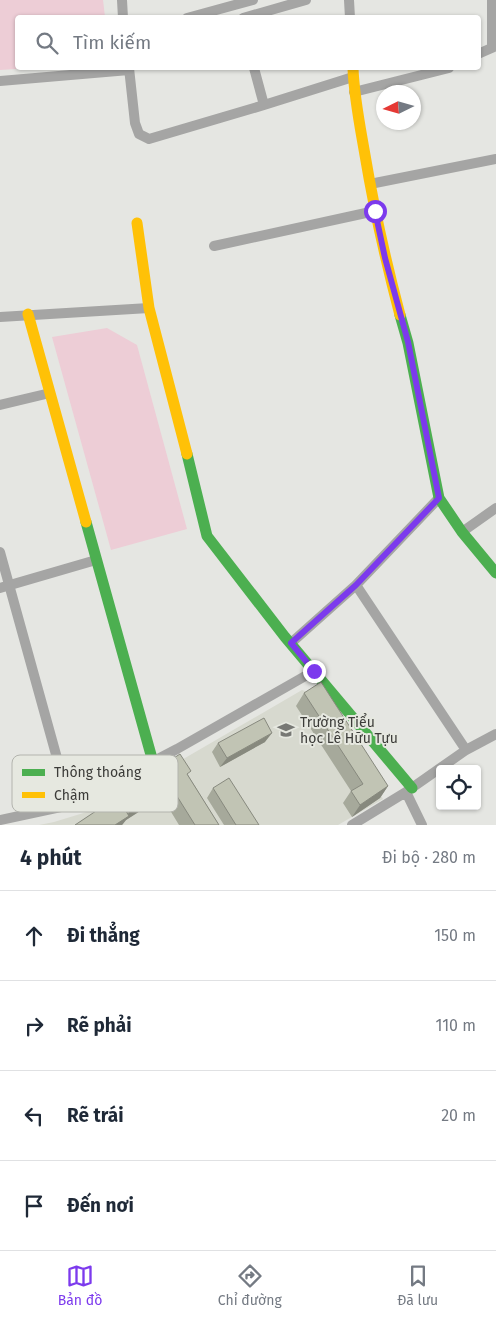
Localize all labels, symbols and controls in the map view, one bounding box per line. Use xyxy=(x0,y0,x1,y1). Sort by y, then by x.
search box xyxy=(15,15,481,70)
icon: search xyxy=(33,29,61,57)
text: Tìm kiếm xyxy=(73,31,151,54)
north arrow xyxy=(376,85,421,130)
route start xyxy=(364,200,387,223)
route end xyxy=(303,660,326,683)
place label: Trường Tiểu học Lê Hữu Tựu xyxy=(300,713,398,747)
school or university icon: Trường Tiểu học Lê Hữu Tựu xyxy=(276,720,296,740)
legend xyxy=(12,755,178,812)
text: Thông thoáng xyxy=(54,764,142,781)
map controls xyxy=(436,765,481,810)
button: locate xyxy=(436,765,481,810)
text: Chậm xyxy=(54,787,90,804)
text: 4 phút xyxy=(20,845,82,871)
text: Đi bộ · 280 m xyxy=(382,848,476,867)
icon: ahead xyxy=(20,922,48,950)
text: Đi thẳng xyxy=(67,924,140,947)
text: 150 m xyxy=(434,926,476,945)
icon: right xyxy=(20,1012,48,1040)
text: Rẽ phải xyxy=(67,1014,132,1037)
text: 110 m xyxy=(435,1016,476,1035)
icon: left xyxy=(20,1102,48,1130)
text: Rẽ trái xyxy=(67,1104,124,1127)
text: 20 m xyxy=(441,1106,476,1125)
icon: arrive xyxy=(20,1192,48,1220)
text: Đến nơi xyxy=(67,1194,134,1217)
tab: Bản đồ xyxy=(58,1262,102,1309)
tab: Chỉ đường xyxy=(218,1262,282,1309)
tab: Đã lưu xyxy=(397,1262,438,1309)

